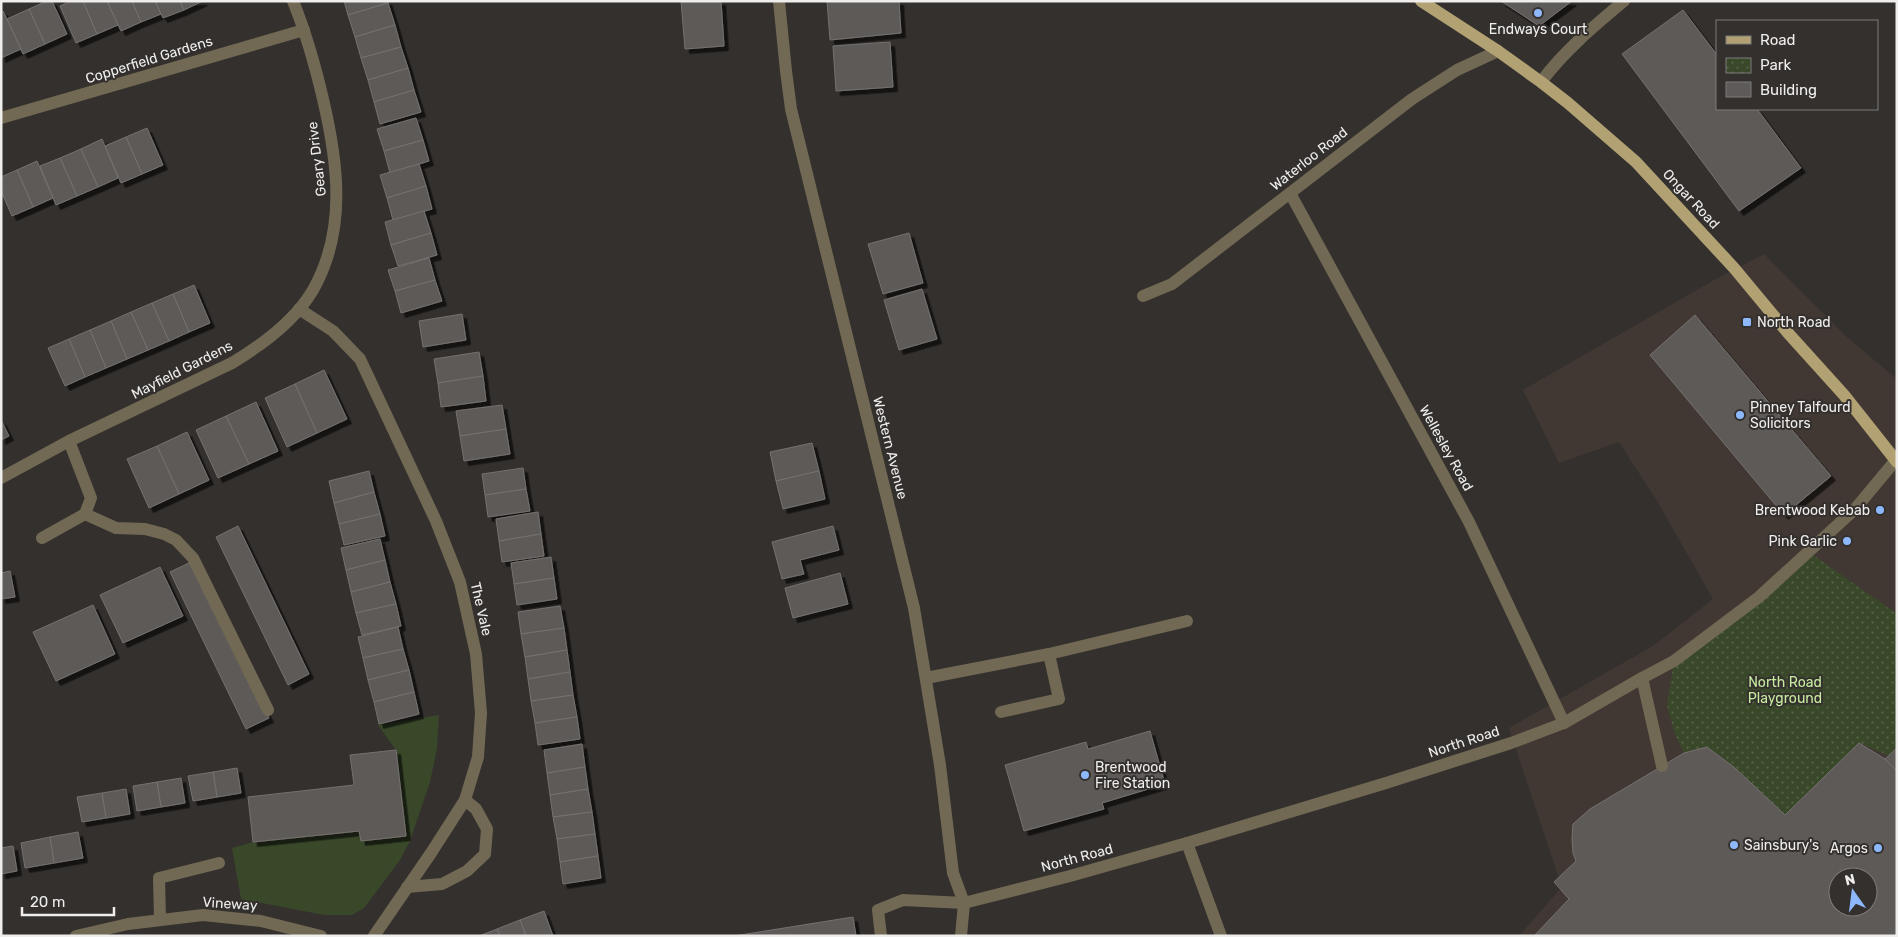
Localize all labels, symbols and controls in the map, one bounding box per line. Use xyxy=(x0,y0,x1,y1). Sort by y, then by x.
marker: Endways Court xyxy=(1532,7,1544,19)
legend xyxy=(1716,20,1878,110)
place label: Endways Court xyxy=(1489,21,1588,38)
text: Road xyxy=(1760,31,1796,49)
street label: Copperfield Gardens xyxy=(83,33,215,87)
text: Park xyxy=(1760,56,1791,74)
text: Building xyxy=(1760,81,1817,99)
street label: Geary Drive xyxy=(304,121,330,197)
street label: Waterloo Road xyxy=(1267,124,1351,194)
street label: Ongar Road xyxy=(1659,166,1723,232)
place label: North Road xyxy=(1757,314,1831,331)
marker: North Road xyxy=(1741,316,1753,328)
street label: Mayfield Gardens xyxy=(129,337,235,403)
street label: Western Avenue xyxy=(869,395,911,501)
place label: Pinney Talfourd Solicitors xyxy=(1750,399,1851,432)
street label: Wellesley Road xyxy=(1415,402,1477,494)
marker: Pinney Talfourd Solicitors xyxy=(1734,409,1746,421)
place label: Brentwood Kebab xyxy=(1755,502,1870,519)
marker: Brentwood Kebab xyxy=(1874,504,1886,516)
place label: Pink Garlic xyxy=(1769,533,1837,550)
marker: Pink Garlic xyxy=(1841,535,1853,547)
street label: The Vale xyxy=(467,580,495,638)
park label: North Road Playground xyxy=(1748,674,1822,707)
street label: North Road xyxy=(1426,723,1502,761)
place label: Brentwood Fire Station xyxy=(1095,759,1170,792)
marker: Brentwood Fire Station xyxy=(1079,769,1091,781)
place label: Sainsbury's xyxy=(1744,837,1819,854)
marker: Sainsbury's xyxy=(1728,839,1740,851)
street label: North Road xyxy=(1039,840,1115,876)
place label: Argos xyxy=(1830,840,1868,857)
marker: Argos xyxy=(1872,842,1884,854)
north arrow xyxy=(1828,867,1878,917)
text: N xyxy=(1843,870,1857,889)
scale bar xyxy=(22,884,115,916)
text: 20 m xyxy=(30,893,65,911)
street label: Vineway xyxy=(202,894,258,914)

